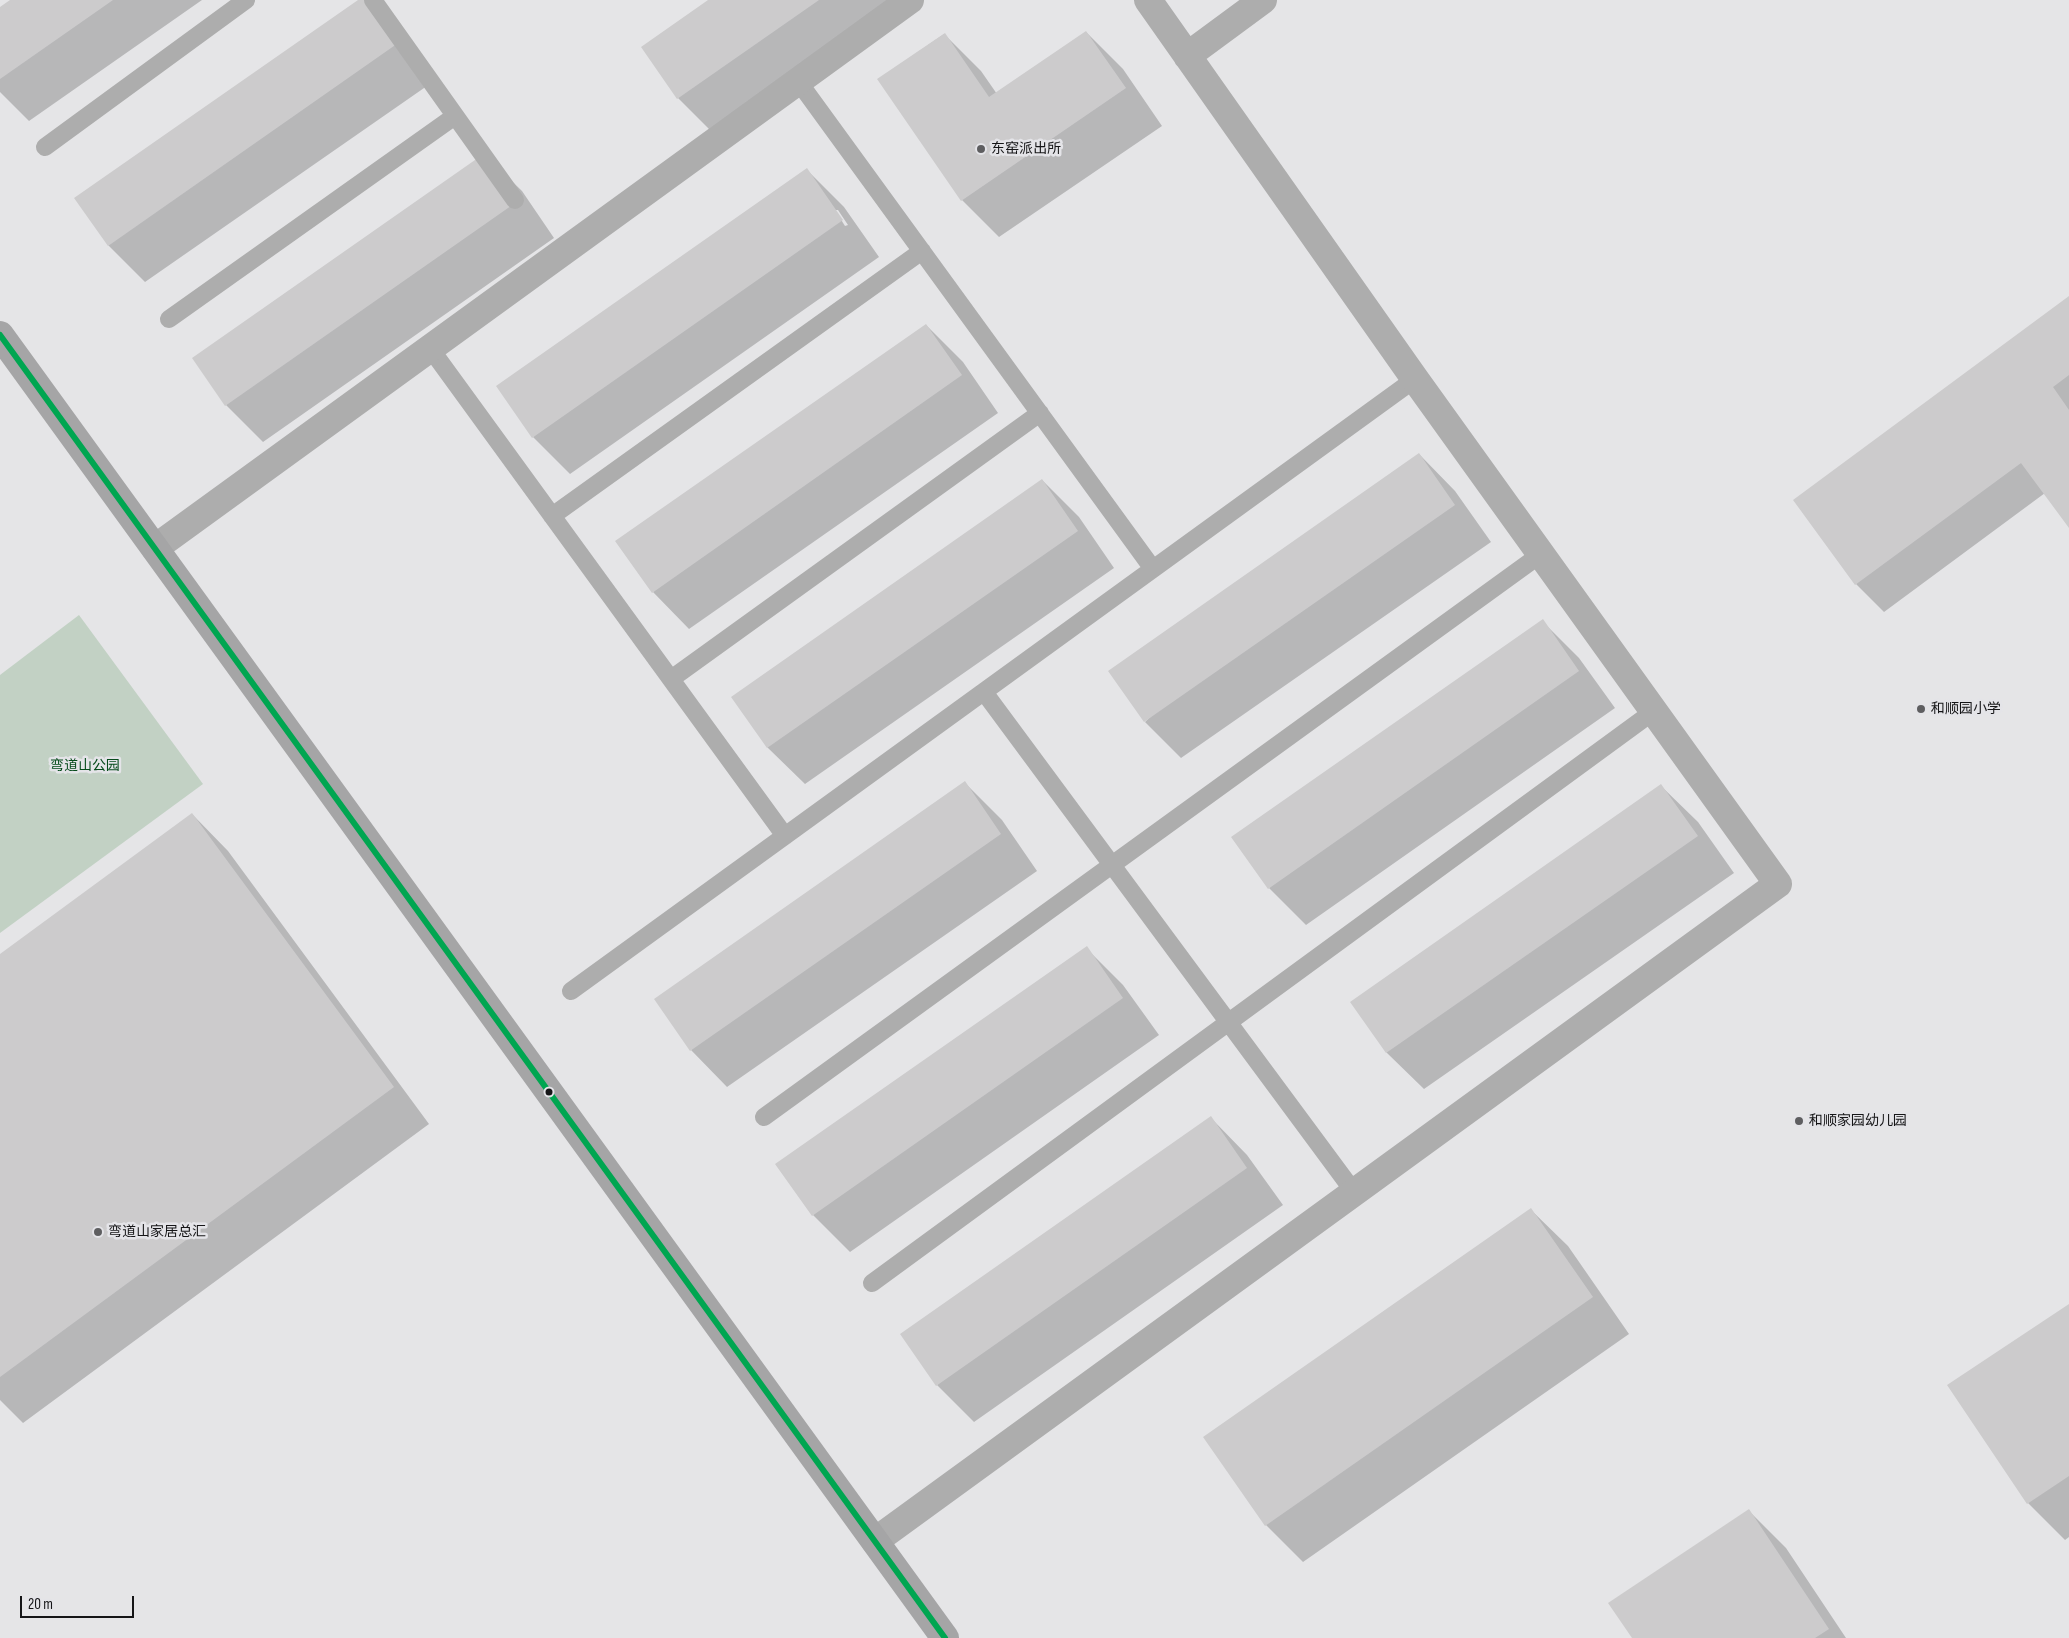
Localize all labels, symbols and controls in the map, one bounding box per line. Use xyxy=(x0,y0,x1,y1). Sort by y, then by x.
place label: 东窑派出所 xyxy=(991,141,1061,157)
marker: 东窑派出所 xyxy=(975,143,987,155)
place label: 和顺园小学 xyxy=(1931,701,2001,717)
marker: 和顺园小学 xyxy=(1915,703,1927,715)
park label: 弯道山公园 xyxy=(50,758,120,774)
unlabelled marker xyxy=(544,1087,554,1097)
place label: 和顺家园幼儿园 xyxy=(1809,1113,1907,1129)
marker: 和顺家园幼儿园 xyxy=(1793,1115,1805,1127)
place label: 弯道山家居总汇 xyxy=(108,1224,206,1240)
marker: 弯道山家居总汇 xyxy=(92,1226,104,1238)
scale bar xyxy=(22,1586,136,1618)
text: 20 m xyxy=(28,1595,53,1614)

